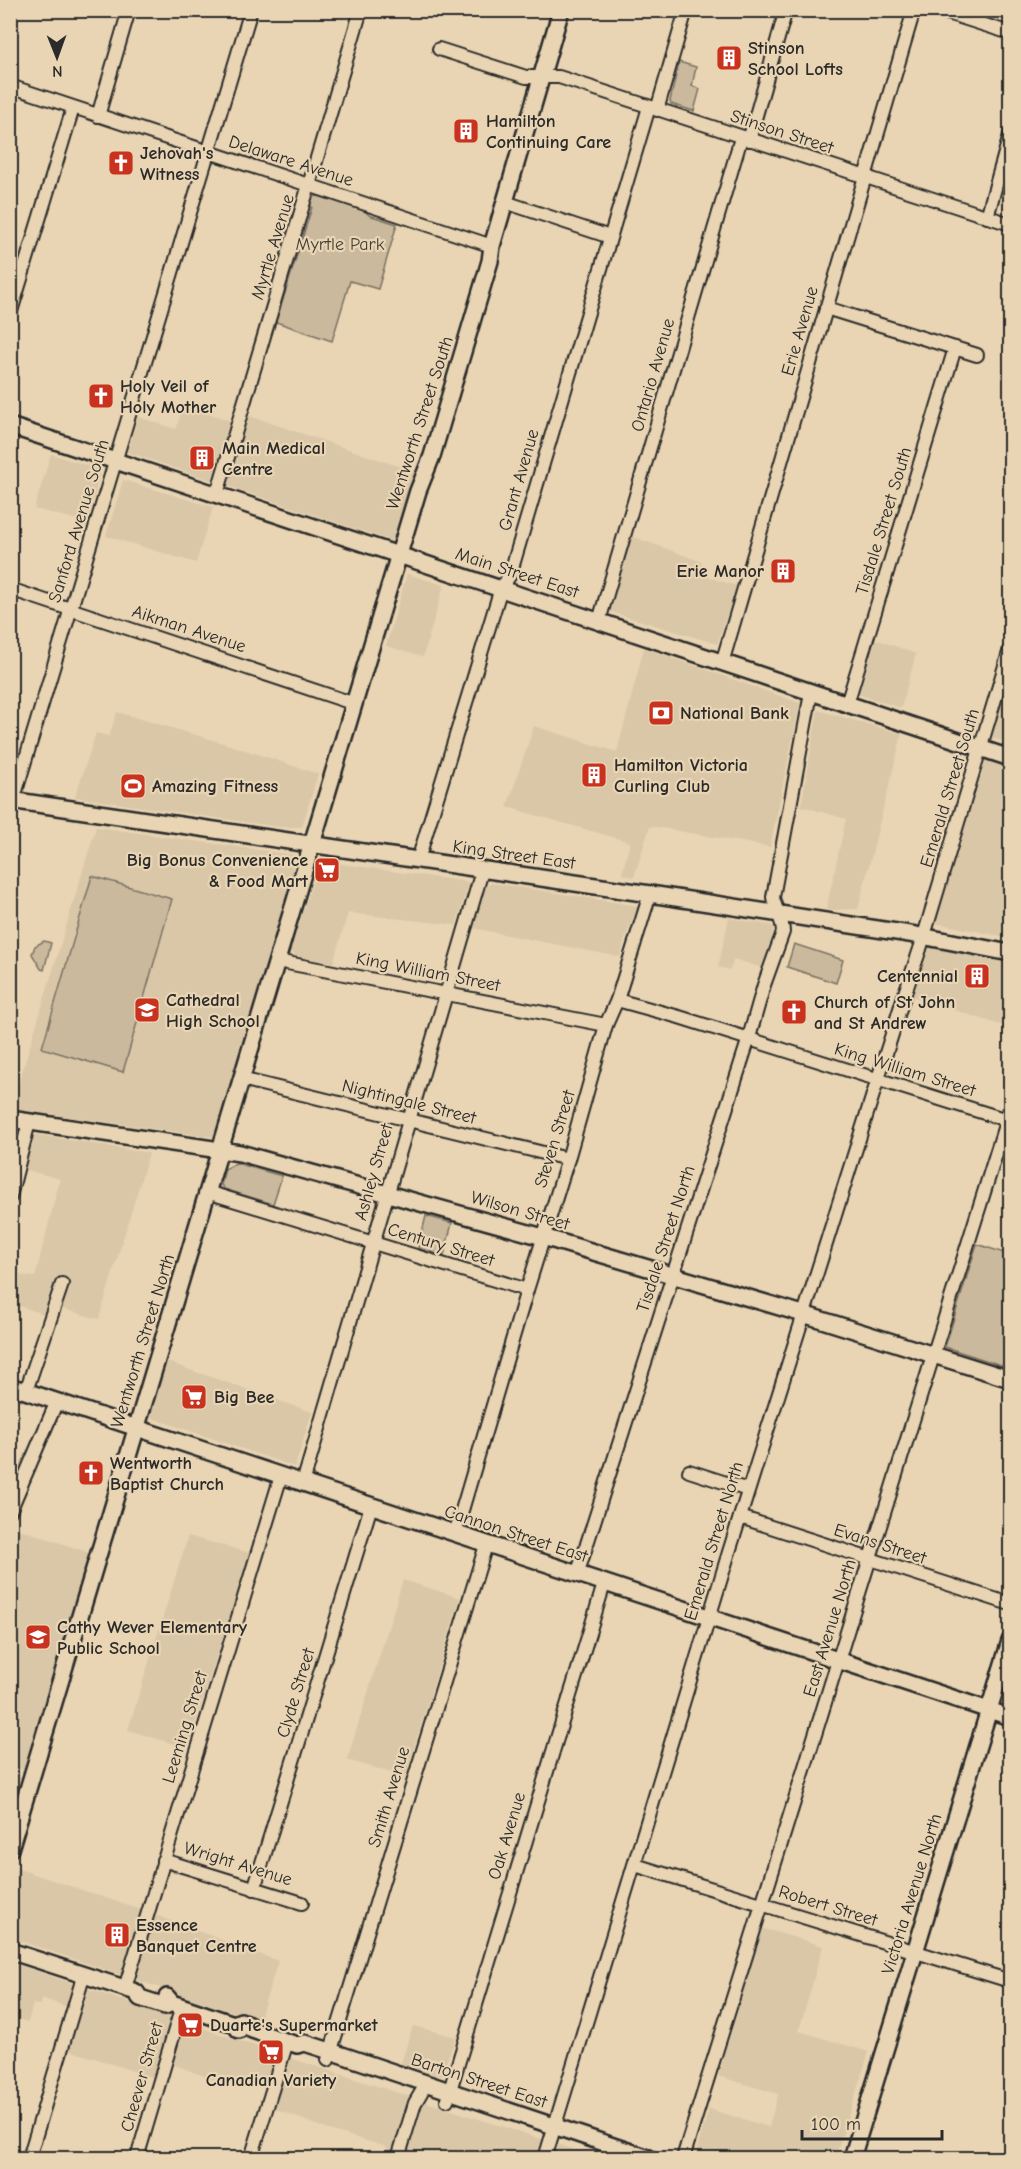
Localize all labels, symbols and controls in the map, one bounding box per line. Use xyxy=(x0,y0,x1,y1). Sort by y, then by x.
north arrow xyxy=(27,27,87,87)
place label: Stinson School Lofts xyxy=(748,38,843,80)
building icon: Stinson School Lofts xyxy=(714,43,744,73)
text: N xyxy=(52,62,63,80)
street label: Stinson Street xyxy=(728,105,837,159)
place label: Hamilton Continuing Care xyxy=(486,111,611,153)
building icon: Hamilton Continuing Care xyxy=(451,116,481,146)
street label: Delaware Avenue xyxy=(226,131,356,191)
place label: Jehovah's Witness xyxy=(140,143,214,185)
church icon: Jehovah's Witness xyxy=(106,148,136,178)
street label: Myrtle Avenue xyxy=(247,192,299,302)
park label: Myrtle Park xyxy=(296,234,385,255)
street label: Erie Avenue xyxy=(777,284,823,378)
street label: Ontario Avenue xyxy=(627,316,679,434)
street label: Wentworth Street South xyxy=(382,334,458,512)
place label: Holy Veil of Holy Mother xyxy=(120,376,217,418)
church icon: Holy Veil of Holy Mother xyxy=(86,381,116,411)
street label: Grant Avenue xyxy=(494,427,544,533)
street label: Sanford Avenue South xyxy=(44,437,114,605)
place label: Main Medical Centre xyxy=(222,438,325,480)
building icon: Main Medical Centre xyxy=(187,443,217,473)
street label: Tisdale Street South xyxy=(852,445,916,597)
street label: Main Street East xyxy=(453,543,582,603)
building icon: Erie Manor xyxy=(768,556,798,586)
place label: Erie Manor xyxy=(676,561,765,582)
street label: Aikman Avenue xyxy=(130,601,248,657)
bank icon: National Bank xyxy=(646,698,676,728)
place label: National Bank xyxy=(680,703,789,724)
street label: Emerald Street South xyxy=(916,706,984,870)
place label: Hamilton Victoria Curling Club xyxy=(614,755,748,797)
building icon: Hamilton Victoria Curling Club xyxy=(579,760,609,790)
sports icon: Amazing Fitness xyxy=(118,771,148,801)
place label: Amazing Fitness xyxy=(152,776,279,797)
street label: King Street East xyxy=(451,836,577,874)
place label: Big Bonus Convenience & Food Mart xyxy=(127,850,309,892)
supermarket icon: Big Bonus Convenience & Food Mart xyxy=(312,855,342,885)
street label: King William Street xyxy=(354,948,503,996)
building icon: Centennial xyxy=(962,961,992,991)
place label: Centennial xyxy=(877,966,958,987)
place label: Cathedral High School xyxy=(166,990,260,1032)
place label: Church of St John and St Andrew xyxy=(814,992,955,1034)
school or university icon: Cathedral High School xyxy=(132,995,162,1025)
church icon: Church of St John and St Andrew xyxy=(779,997,809,1027)
street label: King William Street xyxy=(832,1039,979,1102)
street label: Nightingale Street xyxy=(340,1075,479,1129)
street label: Steven Street xyxy=(530,1087,580,1190)
street label: Ashley Street xyxy=(350,1120,398,1223)
street label: Tisdale Street North xyxy=(632,1163,700,1315)
street label: Wilson Street xyxy=(468,1187,573,1235)
street label: Century Street xyxy=(385,1219,498,1271)
street label: Wentworth Street North xyxy=(107,1251,179,1431)
supermarket icon: Big Bee xyxy=(179,1382,209,1412)
place label: Big Bee xyxy=(214,1387,274,1408)
place label: Wentworth Baptist Church xyxy=(110,1453,224,1495)
church icon: Wentworth Baptist Church xyxy=(76,1458,106,1488)
street label: Emerald Street North xyxy=(680,1459,748,1623)
street label: Cannon Street East xyxy=(442,1501,591,1567)
street label: Evans Street xyxy=(831,1519,930,1569)
street label: East Avenue North xyxy=(799,1557,861,1699)
place label: Cathy Wever Elementary Public School xyxy=(57,1617,248,1659)
school or university icon: Cathy Wever Elementary Public School xyxy=(23,1622,53,1652)
street label: Clyde Street xyxy=(272,1645,320,1740)
street label: Leeming Street xyxy=(158,1668,212,1786)
street label: Smith Avenue xyxy=(364,1744,414,1850)
street label: Oak Avenue xyxy=(484,1790,530,1882)
street label: Victoria Avenue North xyxy=(878,1811,946,1977)
street label: Wright Avenue xyxy=(181,1838,295,1890)
street label: Robert Street xyxy=(776,1881,881,1931)
place label: Essence Banquet Centre xyxy=(136,1915,257,1957)
building icon: Essence Banquet Centre xyxy=(102,1920,132,1950)
supermarket icon: Duarte's Supermarket xyxy=(175,2010,205,2040)
place label: Duarte's Supermarket xyxy=(210,2015,379,2036)
street label: Cheever Street xyxy=(116,2019,168,2134)
supermarket icon: Canadian Variety xyxy=(256,2037,286,2067)
street label: Barton Street East xyxy=(408,2049,550,2113)
place label: Canadian Variety xyxy=(206,2070,337,2091)
scale bar xyxy=(802,2103,942,2141)
text: 100 m xyxy=(811,2114,861,2135)

